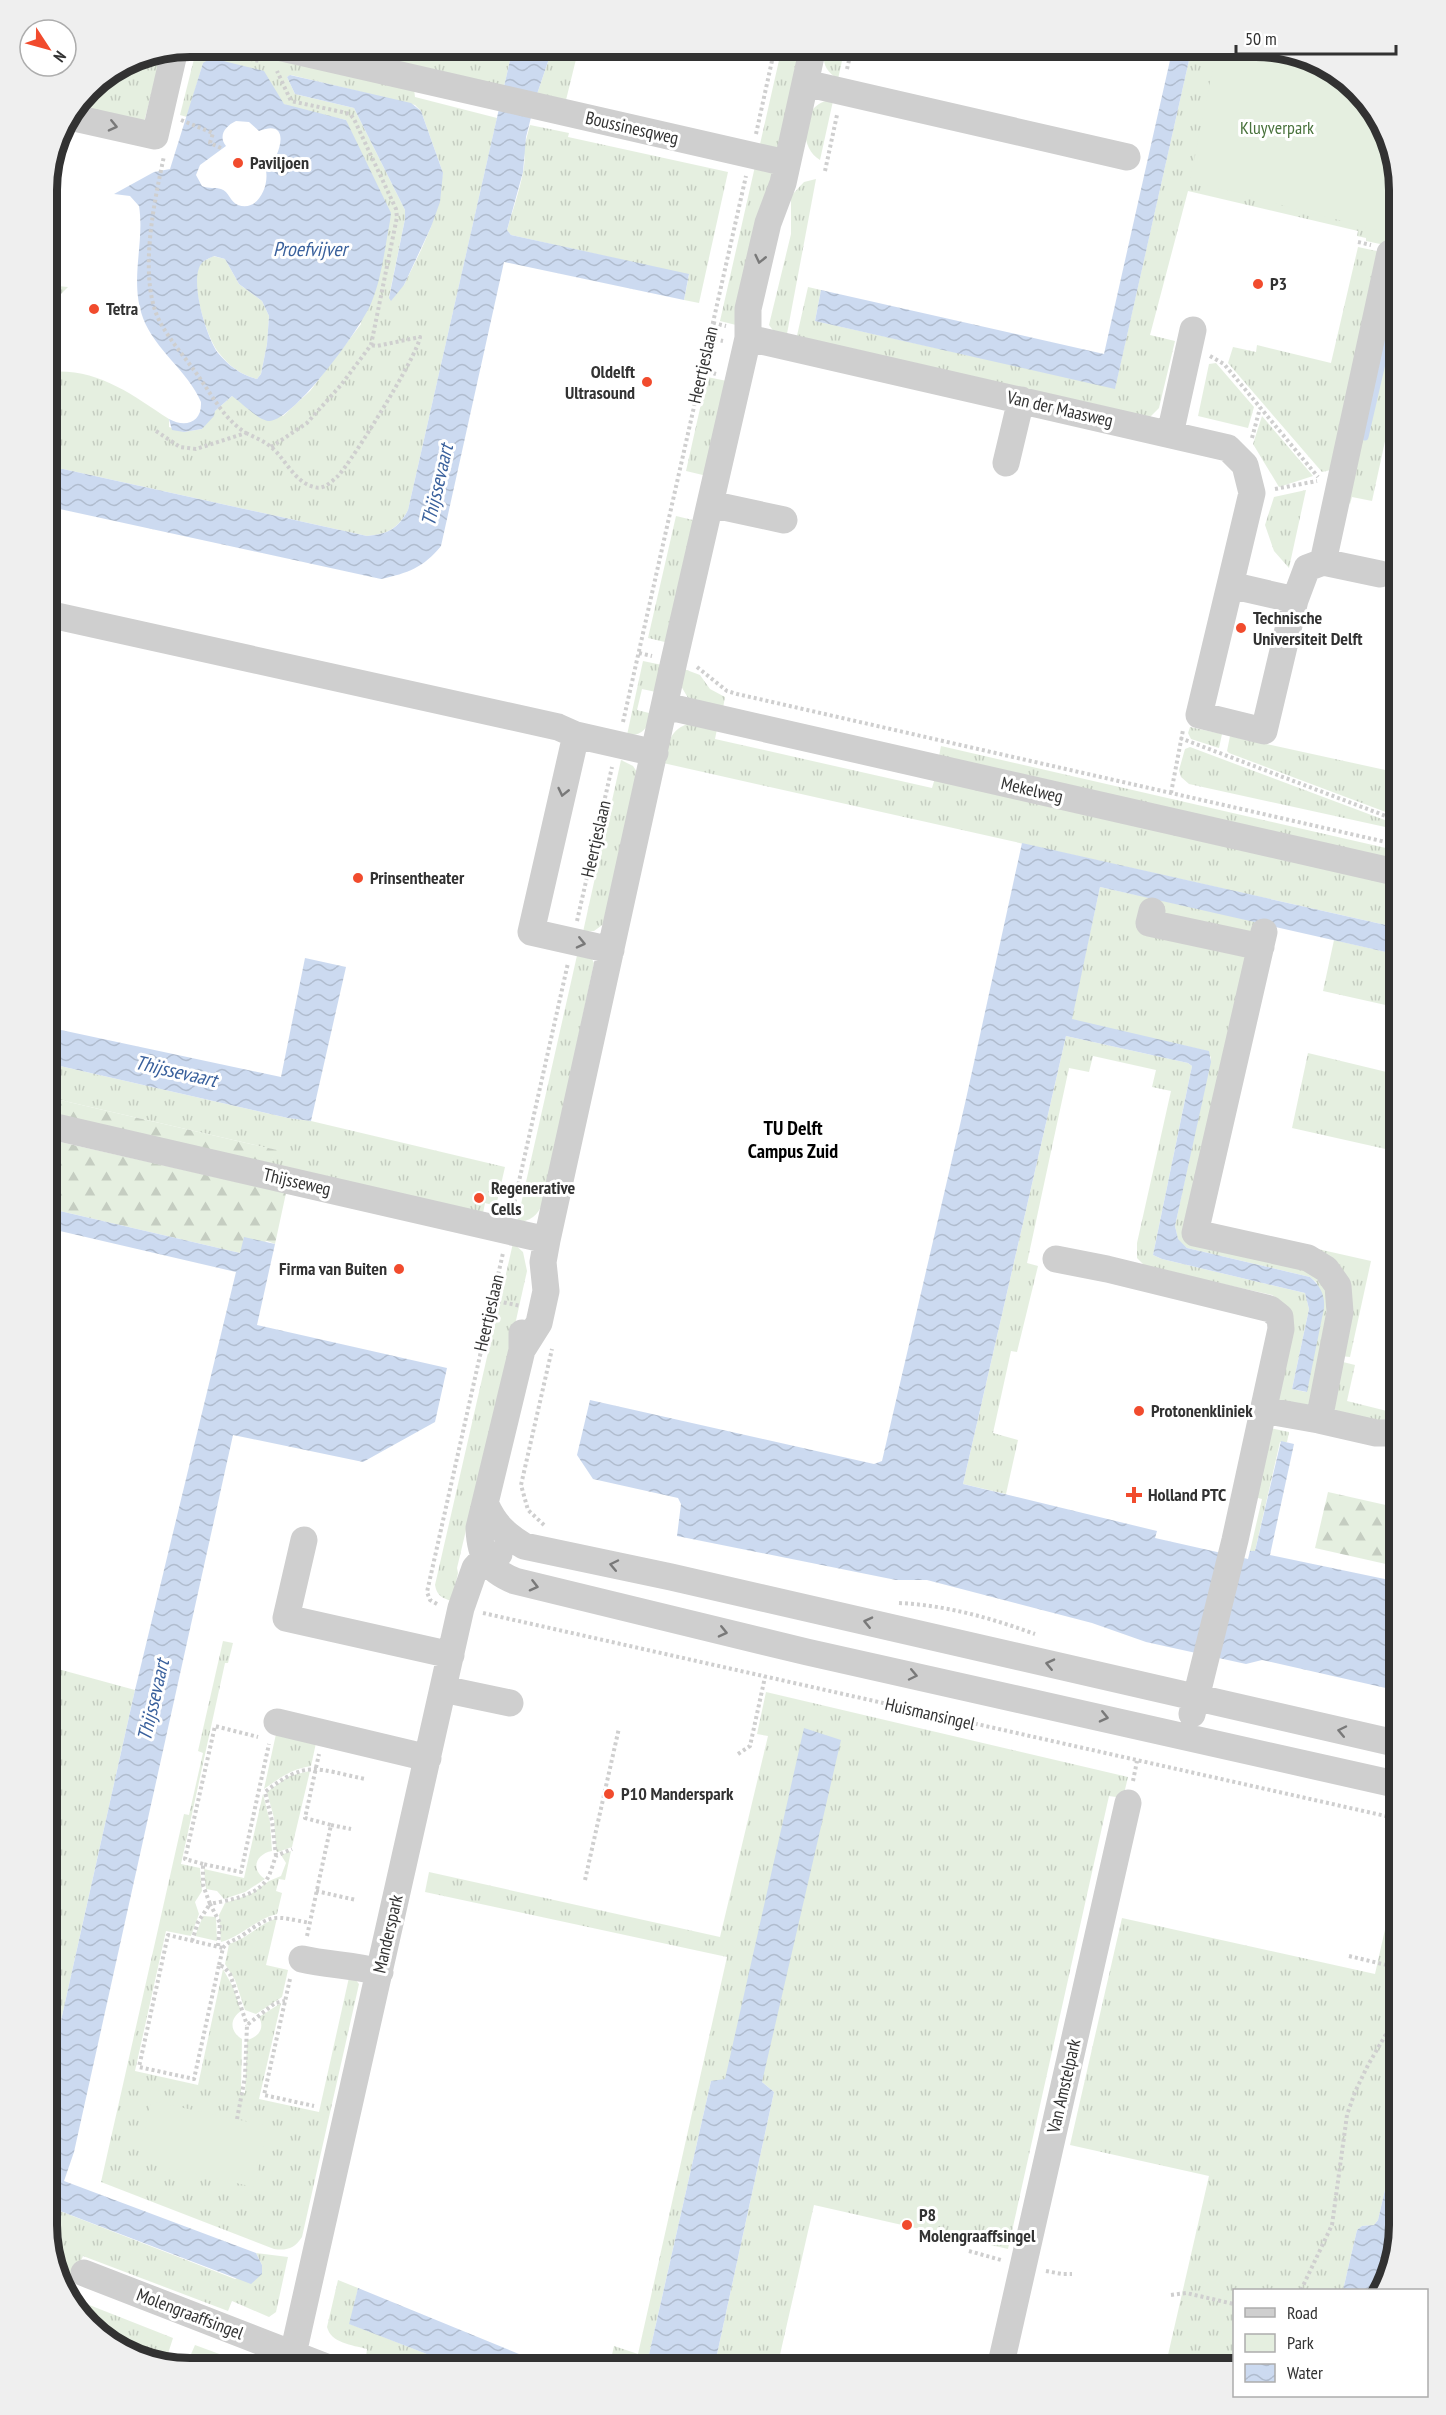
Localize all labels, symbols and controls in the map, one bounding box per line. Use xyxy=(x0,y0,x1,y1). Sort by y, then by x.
north arrow xyxy=(18,18,78,78)
scale bar xyxy=(1236,18,1396,56)
text: 50 m xyxy=(1245,27,1277,50)
text: N xyxy=(50,47,71,66)
street label: Boussinesqweg xyxy=(583,106,681,149)
park label: Kluyverpark xyxy=(1240,116,1314,139)
one-way arrow xyxy=(107,119,117,132)
place label: Paviljoen xyxy=(250,151,309,174)
marker: Paviljoen xyxy=(231,156,245,170)
water label: Proefvijver xyxy=(273,236,349,262)
one-way arrow xyxy=(755,254,768,264)
place label: P3 xyxy=(1270,272,1287,295)
marker: P3 xyxy=(1251,277,1265,291)
place label: Tetra xyxy=(106,297,138,320)
marker: Tetra xyxy=(87,302,101,316)
street label: Heertjeslaan xyxy=(682,324,723,406)
place label: Oldelft Ultrasound xyxy=(565,360,636,404)
marker: Oldelft Ultrasound xyxy=(640,375,654,389)
street label: Van der Maasweg xyxy=(1004,385,1115,432)
water label: Thijssevaart xyxy=(415,439,460,528)
place label: Technische Universiteit Delft xyxy=(1253,606,1363,650)
marker: Technische Universiteit Delft xyxy=(1234,621,1248,635)
street label: Mekelweg xyxy=(999,771,1065,808)
one-way arrow xyxy=(558,787,571,797)
street label: Heertjeslaan xyxy=(575,798,616,880)
place label: Prinsentheater xyxy=(370,866,465,889)
marker: Prinsentheater xyxy=(351,871,365,885)
one-way arrow xyxy=(576,935,586,948)
water label: Thijssevaart xyxy=(133,1049,222,1094)
district label: TU Delft Campus Zuid xyxy=(748,1115,838,1164)
street label: Thijsseweg xyxy=(261,1163,333,1200)
place label: Regenerative Cells xyxy=(491,1176,576,1220)
marker: Regenerative Cells xyxy=(472,1191,486,1205)
place label: Firma van Buiten xyxy=(279,1257,387,1280)
marker: Firma van Buiten xyxy=(392,1262,406,1276)
street label: Heertjeslaan xyxy=(468,1272,509,1354)
place label: Protonenkliniek xyxy=(1151,1399,1253,1422)
marker: Protonenkliniek xyxy=(1132,1404,1146,1418)
place label: Holland PTC xyxy=(1148,1483,1226,1506)
marker: Holland PTC xyxy=(1125,1486,1143,1504)
one-way arrow xyxy=(609,1559,619,1572)
one-way arrow xyxy=(529,1579,539,1592)
one-way arrow xyxy=(863,1616,873,1629)
one-way arrow xyxy=(718,1624,728,1637)
water label: Thijssevaart xyxy=(131,1654,176,1743)
one-way arrow xyxy=(1045,1659,1055,1672)
one-way arrow xyxy=(908,1668,918,1681)
street label: Huismansingel xyxy=(883,1692,978,1735)
one-way arrow xyxy=(1099,1710,1109,1723)
one-way arrow xyxy=(1338,1726,1348,1739)
place label: P10 Manderspark xyxy=(621,1782,734,1805)
marker: P10 Manderspark xyxy=(602,1787,616,1801)
street label: Manderspark xyxy=(367,1892,408,1975)
street label: Van Amstelpark xyxy=(1041,2037,1085,2136)
place label: P8 Molengraaffsingel xyxy=(919,2203,1036,2247)
marker: P8 Molengraaffsingel xyxy=(900,2218,914,2232)
street label: Molengraaffsingel xyxy=(134,2283,248,2345)
legend xyxy=(1233,2289,1428,2397)
text: Road xyxy=(1287,2301,1318,2324)
text: Park xyxy=(1287,2331,1314,2354)
text: Water xyxy=(1287,2361,1323,2384)

